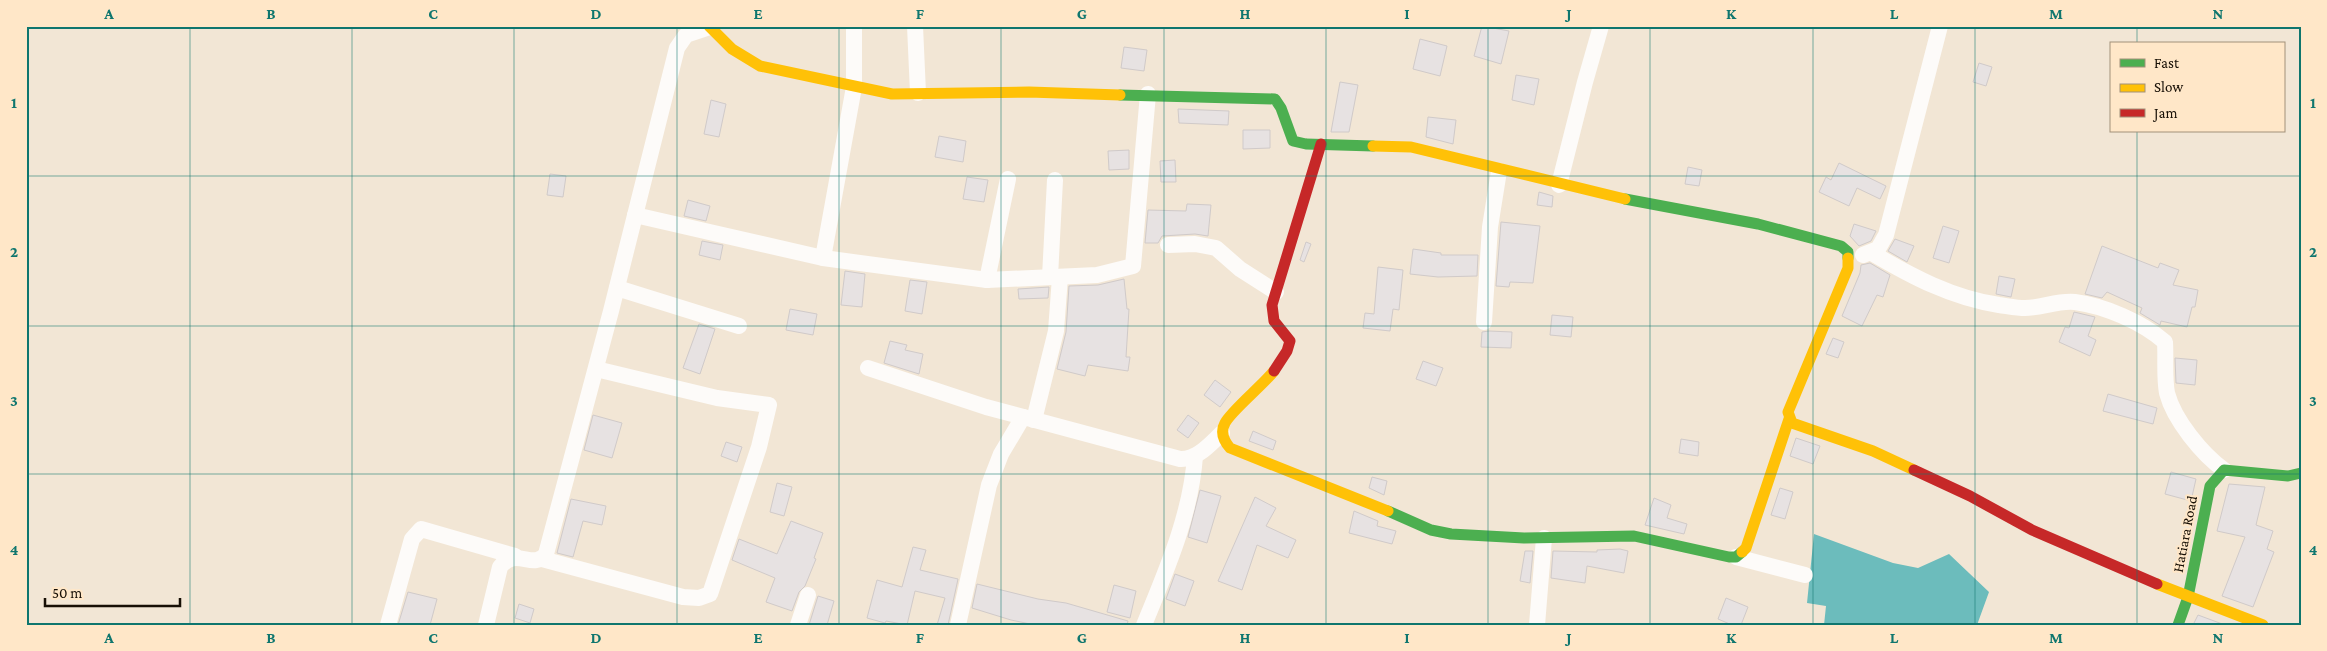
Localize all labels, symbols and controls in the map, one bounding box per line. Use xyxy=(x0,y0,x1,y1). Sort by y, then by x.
text: A xyxy=(103,5,114,22)
text: B xyxy=(266,5,276,22)
text: C xyxy=(428,5,438,22)
text: D xyxy=(590,5,602,22)
text: E xyxy=(753,5,763,22)
text: F xyxy=(916,5,925,22)
text: G xyxy=(1077,5,1087,22)
text: H xyxy=(1240,5,1251,22)
text: I xyxy=(1404,5,1410,22)
text: J xyxy=(1564,5,1572,22)
text: K xyxy=(1726,5,1737,22)
text: L xyxy=(1890,5,1899,22)
text: M xyxy=(2049,5,2063,22)
text: N xyxy=(2213,5,2224,22)
legend xyxy=(2110,42,2284,132)
text: Fast xyxy=(2154,55,2180,71)
text: Slow xyxy=(2154,79,2184,95)
text: 1 xyxy=(11,94,17,111)
text: 1 xyxy=(2310,94,2316,111)
text: Jam xyxy=(2152,105,2177,122)
text: 2 xyxy=(10,243,18,260)
text: 2 xyxy=(2309,243,2317,260)
text: 3 xyxy=(10,392,18,409)
text: 3 xyxy=(2309,392,2317,409)
street label: Hatiara Road xyxy=(2170,494,2200,574)
text: 4 xyxy=(10,541,19,558)
text: 4 xyxy=(2309,541,2318,558)
scale bar xyxy=(45,576,180,608)
text: 50 m xyxy=(52,585,82,601)
text: A xyxy=(103,629,114,646)
text: B xyxy=(266,629,276,646)
text: C xyxy=(428,629,438,646)
text: D xyxy=(590,629,602,646)
text: E xyxy=(753,629,763,646)
text: F xyxy=(916,629,925,646)
text: G xyxy=(1077,629,1087,646)
text: H xyxy=(1240,629,1251,646)
text: I xyxy=(1404,629,1410,646)
text: J xyxy=(1564,629,1572,646)
text: K xyxy=(1726,629,1737,646)
text: L xyxy=(1890,629,1899,646)
text: M xyxy=(2049,629,2063,646)
text: N xyxy=(2213,629,2224,646)

